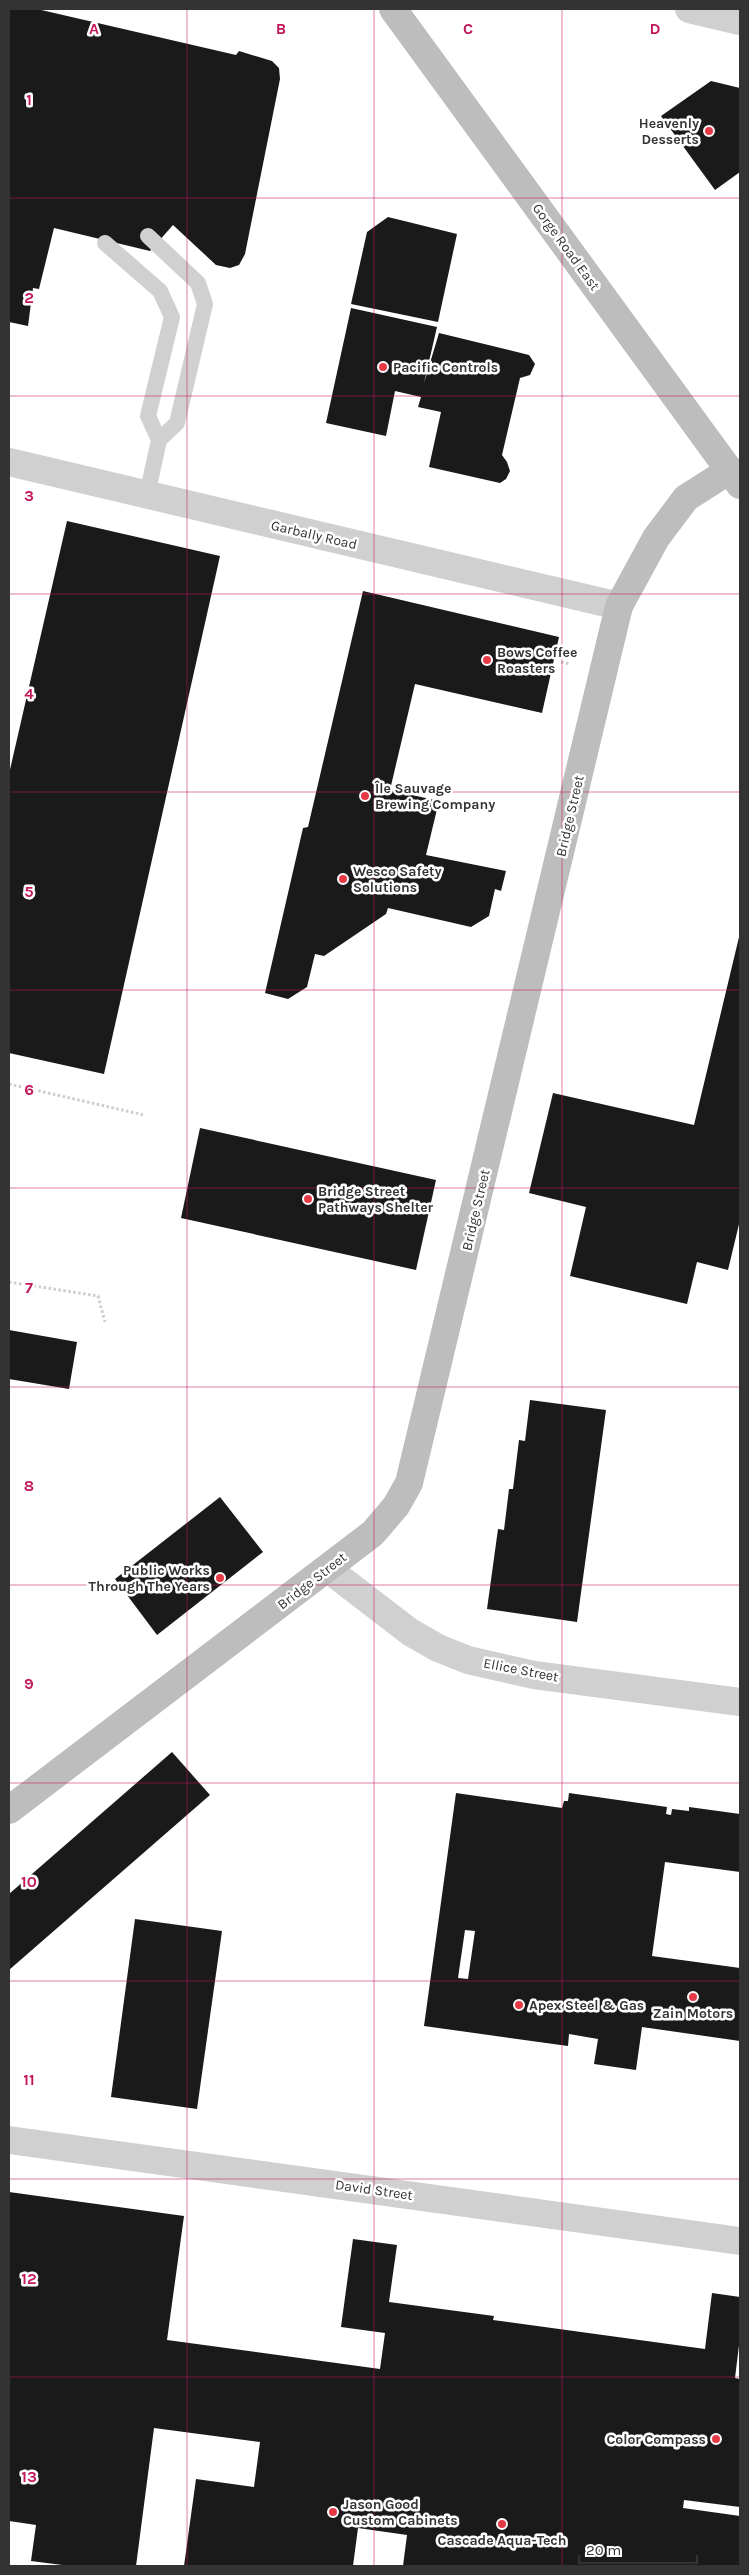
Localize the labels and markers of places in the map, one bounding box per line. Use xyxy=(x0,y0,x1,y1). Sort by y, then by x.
place label: Heavenly Desserts xyxy=(639,115,699,148)
marker: Heavenly Desserts xyxy=(703,125,715,137)
place label: Pacific Controls xyxy=(393,359,498,376)
marker: Pacific Controls xyxy=(377,361,389,373)
place label: Bows Coffee Roasters xyxy=(497,644,577,677)
marker: Bows Coffee Roasters xyxy=(481,654,493,666)
place label: Île Sauvage Brewing Company xyxy=(374,780,495,813)
marker: Île Sauvage Brewing Company xyxy=(359,790,371,802)
place label: Wesco Safety Solutions xyxy=(353,863,442,896)
marker: Wesco Safety Solutions xyxy=(337,873,349,885)
place label: Bridge Street Pathways Shelter xyxy=(318,1183,434,1216)
marker: Bridge Street Pathways Shelter xyxy=(302,1193,314,1205)
place label: Public Works Through The Years xyxy=(89,1562,210,1595)
marker: Public Works Through The Years xyxy=(214,1572,226,1584)
marker: Zain Motors xyxy=(687,1991,699,2003)
place label: Apex Steel & Gas xyxy=(529,1997,644,2014)
marker: Apex Steel & Gas xyxy=(513,1999,525,2011)
place label: Zain Motors xyxy=(653,2005,733,2022)
place label: Color Compass xyxy=(606,2431,706,2448)
marker: Color Compass xyxy=(710,2433,722,2445)
place label: Jason Good Custom Cabinets xyxy=(343,2496,458,2529)
marker: Jason Good Custom Cabinets xyxy=(327,2506,339,2518)
marker: Cascade Aqua-Tech xyxy=(496,2518,508,2530)
place label: Cascade Aqua-Tech xyxy=(438,2532,566,2549)

